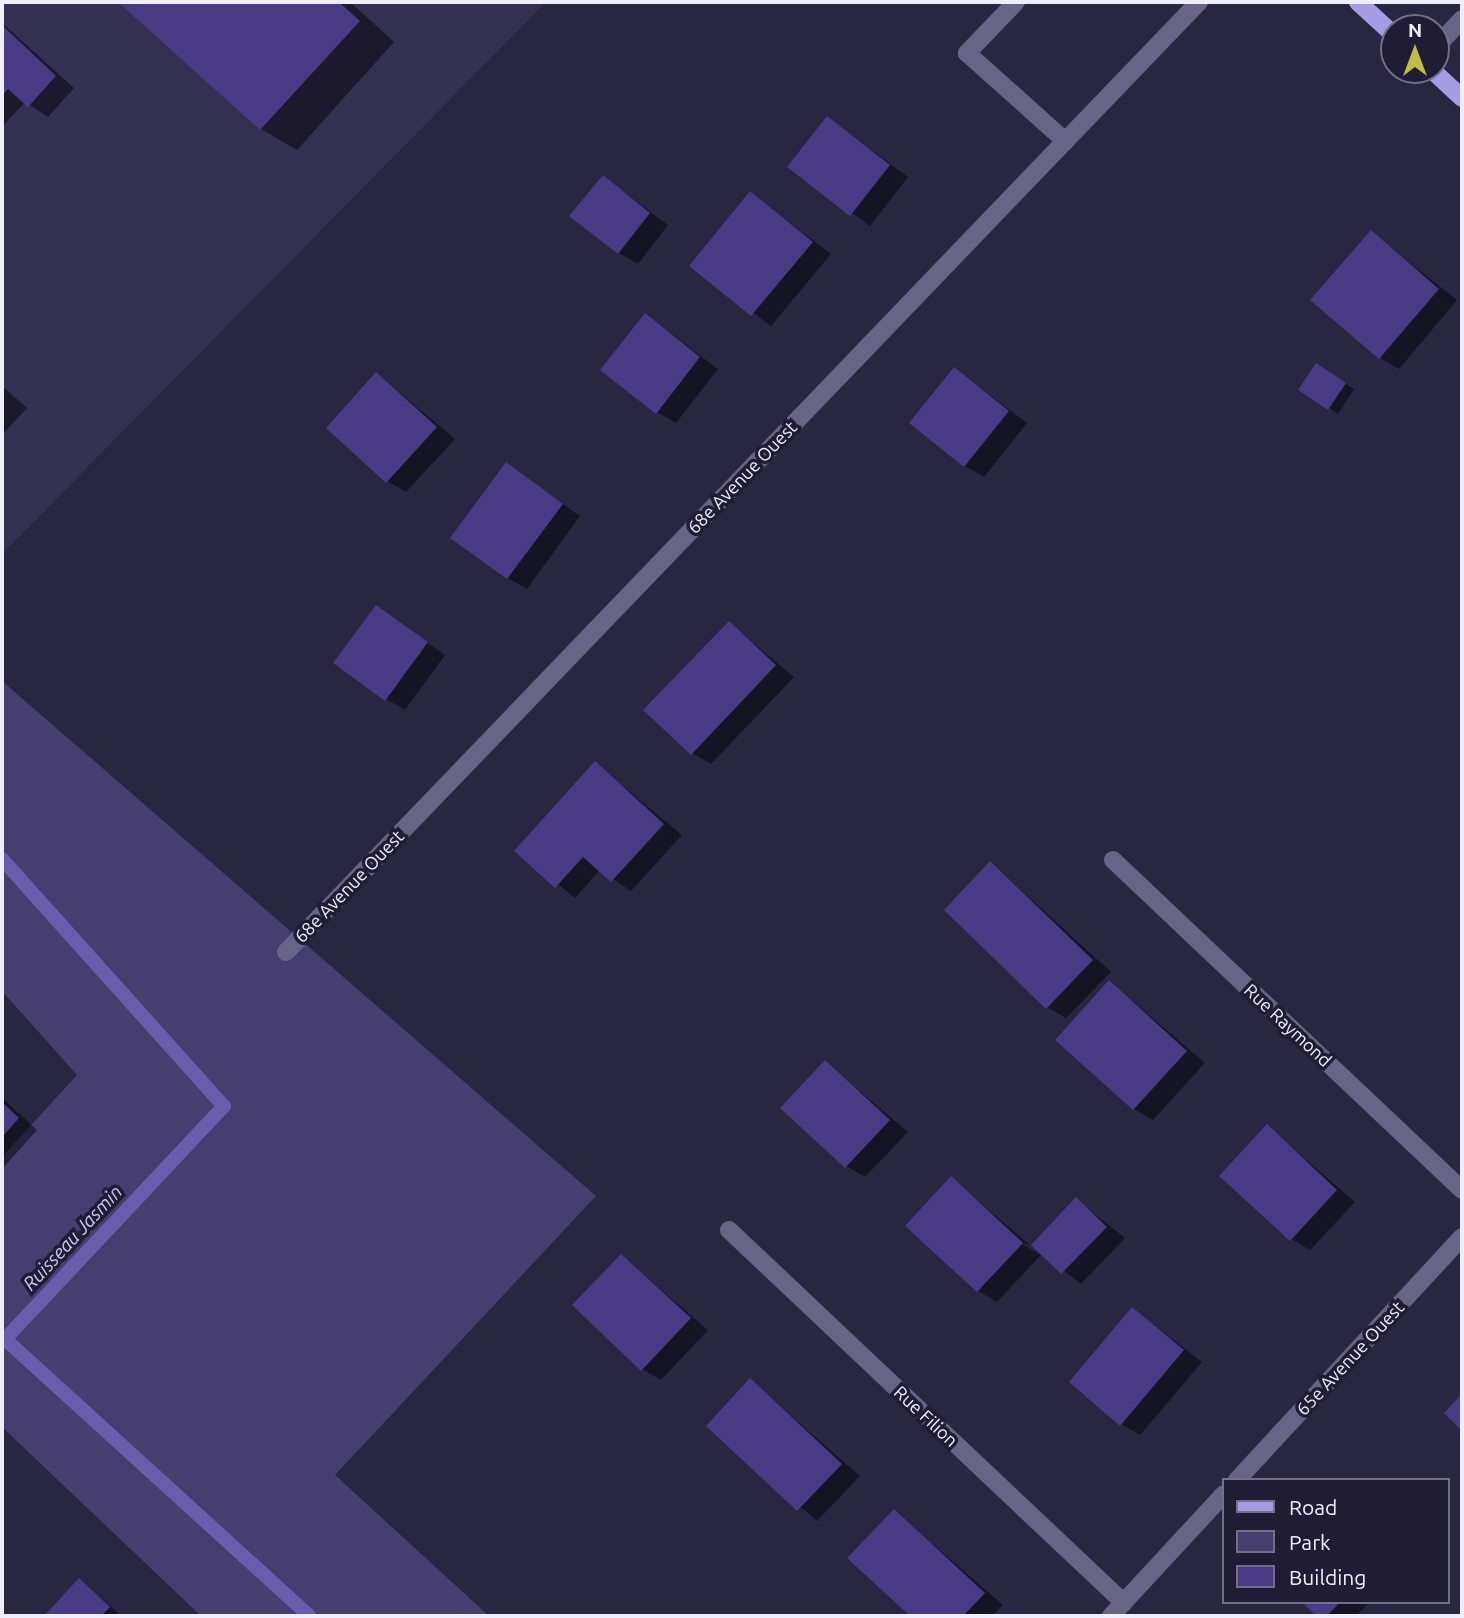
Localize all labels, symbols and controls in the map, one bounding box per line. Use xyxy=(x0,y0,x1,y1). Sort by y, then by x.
north arrow xyxy=(1380,14,1450,84)
text: N xyxy=(1408,19,1422,41)
street label: 68e Avenue Ouest xyxy=(683,416,801,538)
street label: 68e Avenue Ouest xyxy=(290,825,408,947)
street label: Rue Raymond xyxy=(1240,979,1336,1071)
water label: Ruisseau Jasmin xyxy=(19,1181,127,1295)
street label: 65e Avenue Ouest xyxy=(1292,1296,1408,1420)
street label: Rue Filion xyxy=(890,1381,962,1451)
legend xyxy=(1222,1478,1450,1604)
text: Road xyxy=(1289,1495,1337,1519)
text: Park xyxy=(1289,1530,1331,1554)
text: Building xyxy=(1289,1565,1366,1589)

